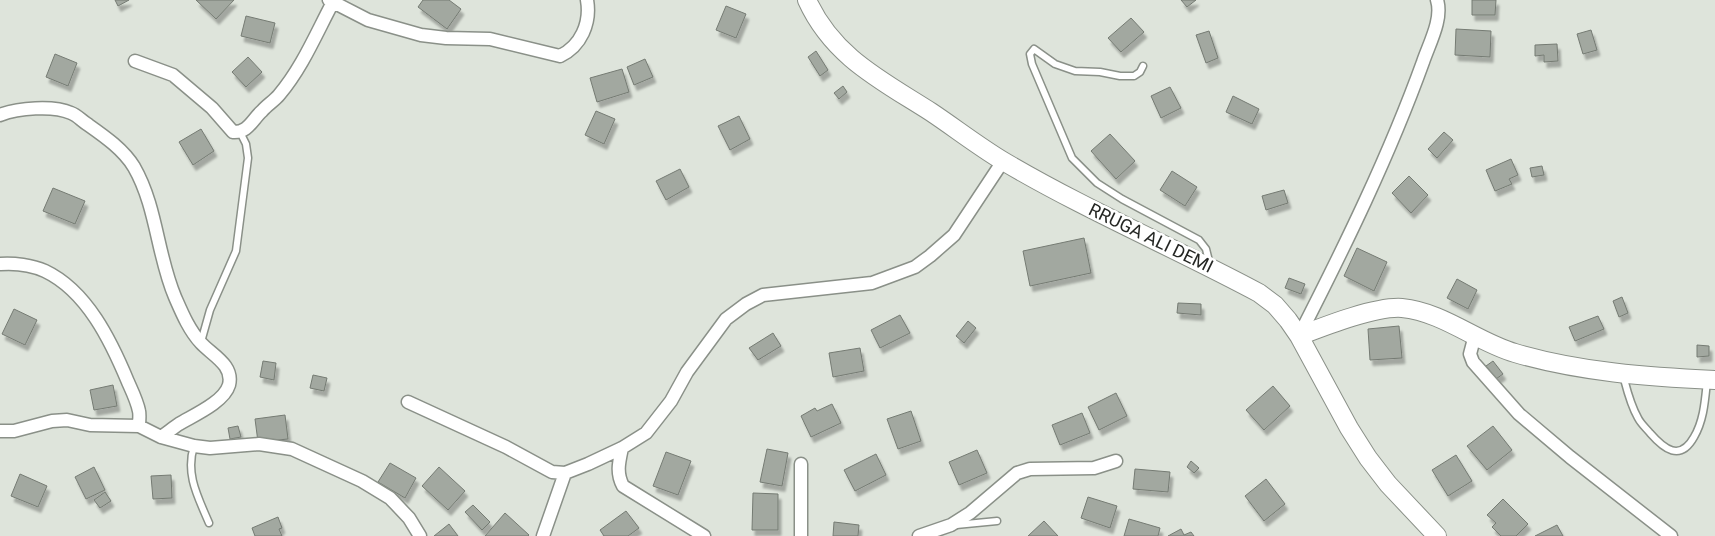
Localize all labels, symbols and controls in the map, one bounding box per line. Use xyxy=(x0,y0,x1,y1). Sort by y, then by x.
street label: RRUGA ALI DEMI xyxy=(1086,198,1217,277)

